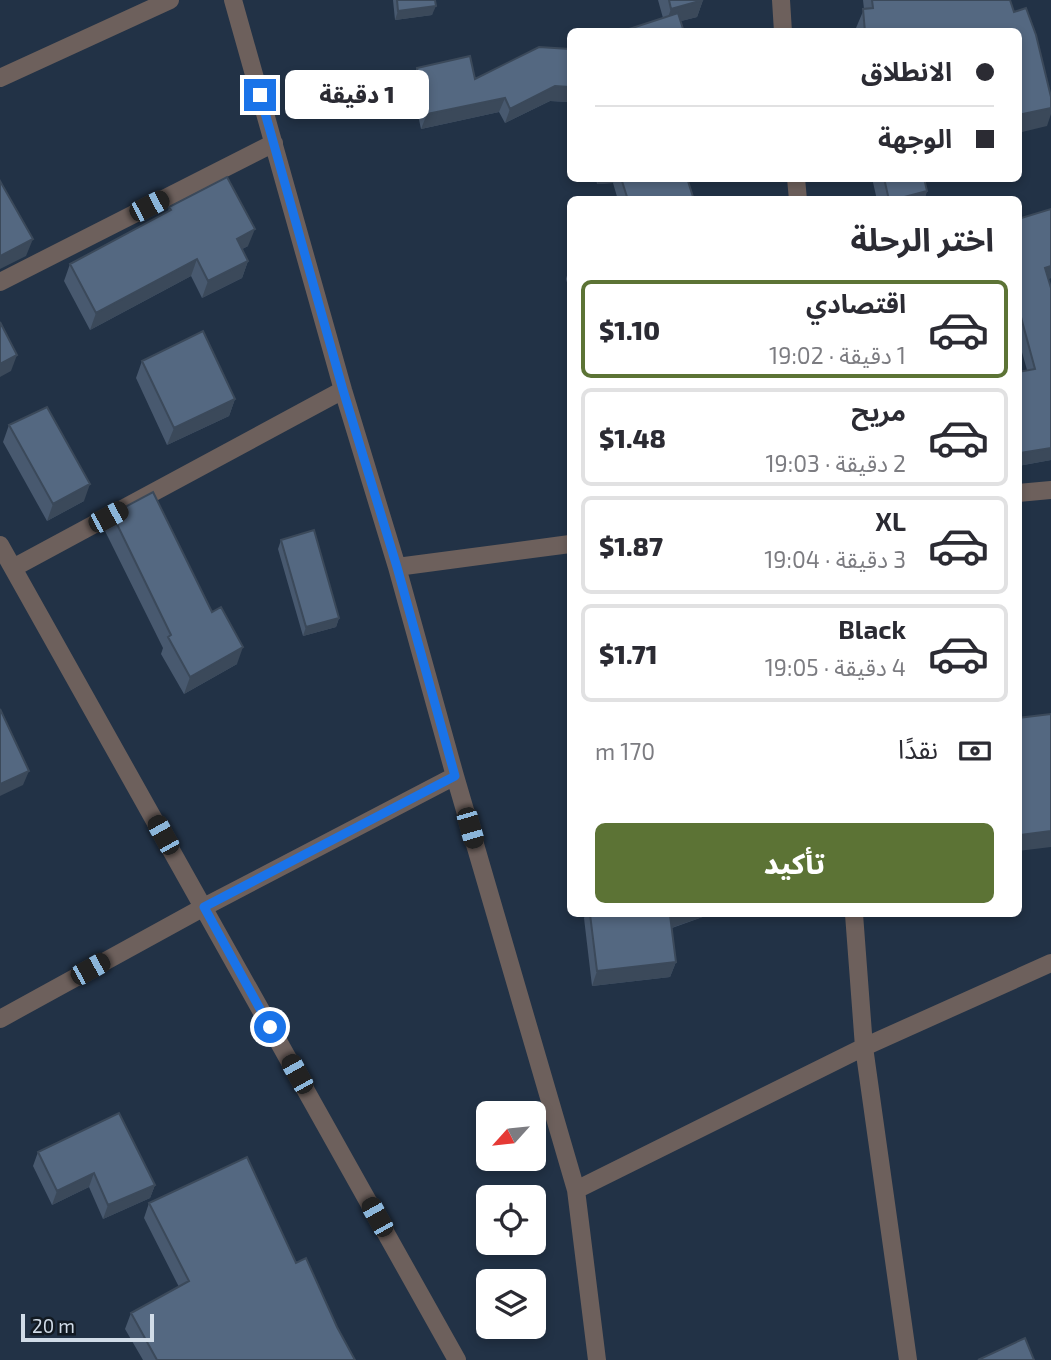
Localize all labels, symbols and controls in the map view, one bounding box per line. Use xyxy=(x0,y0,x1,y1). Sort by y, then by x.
text: الانطلاق xyxy=(861,55,952,86)
callout: 1 دقيقة xyxy=(284,70,428,119)
route end xyxy=(244,79,276,111)
text: 1 دقيقة xyxy=(319,80,395,108)
text: الوجهة xyxy=(878,122,952,153)
car xyxy=(126,187,173,225)
text: اختر الرحلة xyxy=(850,219,994,257)
text: اقتصادي xyxy=(806,287,906,318)
icon: car xyxy=(927,298,990,361)
text: $1.10 xyxy=(599,314,660,345)
text: 1 دقيقة · 19:02 xyxy=(769,341,906,369)
text: مريح xyxy=(851,395,906,426)
icon: car xyxy=(927,406,990,469)
text: $1.48 xyxy=(599,422,666,453)
text: 2 دقيقة · 19:03 xyxy=(765,449,906,477)
car xyxy=(85,498,132,536)
text: XL xyxy=(875,505,906,536)
icon: car xyxy=(927,514,990,577)
text: $1.87 xyxy=(599,530,663,561)
text: 3 دقيقة · 19:04 xyxy=(764,545,906,573)
text: Black xyxy=(838,613,906,644)
icon: car xyxy=(927,622,990,685)
text: $1.71 xyxy=(599,638,657,669)
text: 4 دقيقة · 19:05 xyxy=(765,653,906,681)
icon: cash xyxy=(956,732,994,770)
text: نقدًا xyxy=(898,733,938,764)
text: 170 m xyxy=(595,737,655,765)
car xyxy=(455,805,486,851)
car xyxy=(144,812,183,858)
button: تأكيد xyxy=(595,823,994,903)
car xyxy=(67,950,114,988)
route start xyxy=(254,1011,286,1043)
car xyxy=(278,1051,317,1097)
north arrow xyxy=(476,1101,546,1171)
map controls xyxy=(476,1101,546,1339)
button: locate xyxy=(476,1185,546,1255)
car xyxy=(358,1194,397,1240)
button: layers xyxy=(476,1269,546,1339)
scale bar xyxy=(21,1311,154,1343)
text: 20 m xyxy=(32,1314,75,1337)

